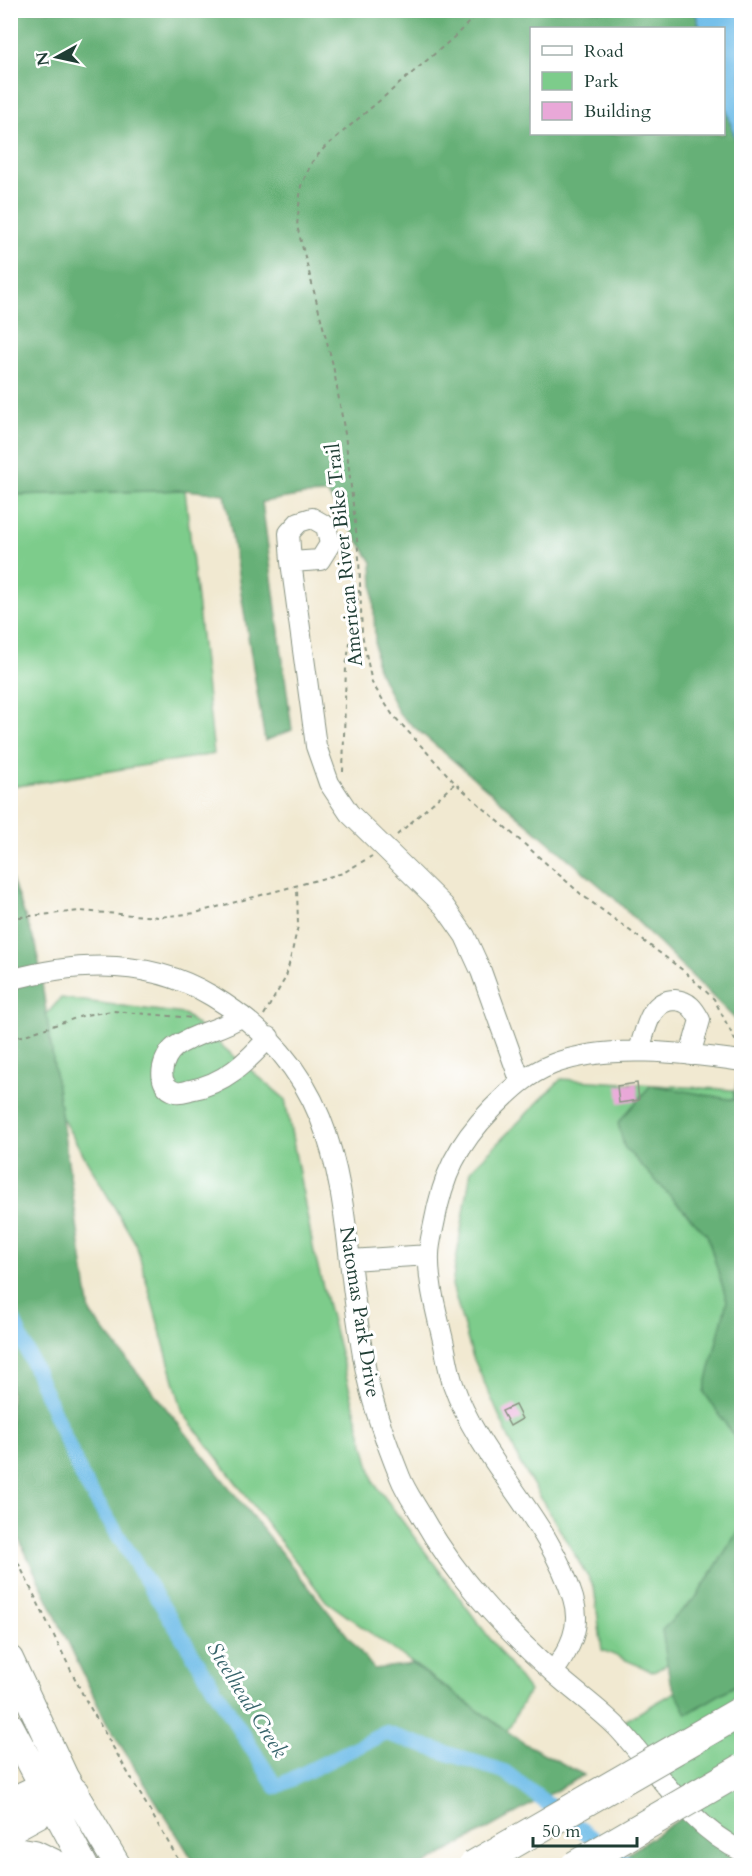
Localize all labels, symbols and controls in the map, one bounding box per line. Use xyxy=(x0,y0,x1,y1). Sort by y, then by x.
north arrow xyxy=(27,27,87,87)
legend xyxy=(530,27,725,135)
text: Road xyxy=(584,39,624,64)
text: N xyxy=(31,50,55,67)
text: Park xyxy=(584,69,619,94)
text: Building xyxy=(584,99,652,124)
street label: American River Bike Trail xyxy=(319,442,369,668)
street label: Natomas Park Drive xyxy=(333,1225,387,1399)
water label: Steelhead Creek xyxy=(200,1636,295,1764)
scale bar xyxy=(533,1810,636,1848)
text: 50 m xyxy=(542,1819,581,1844)

